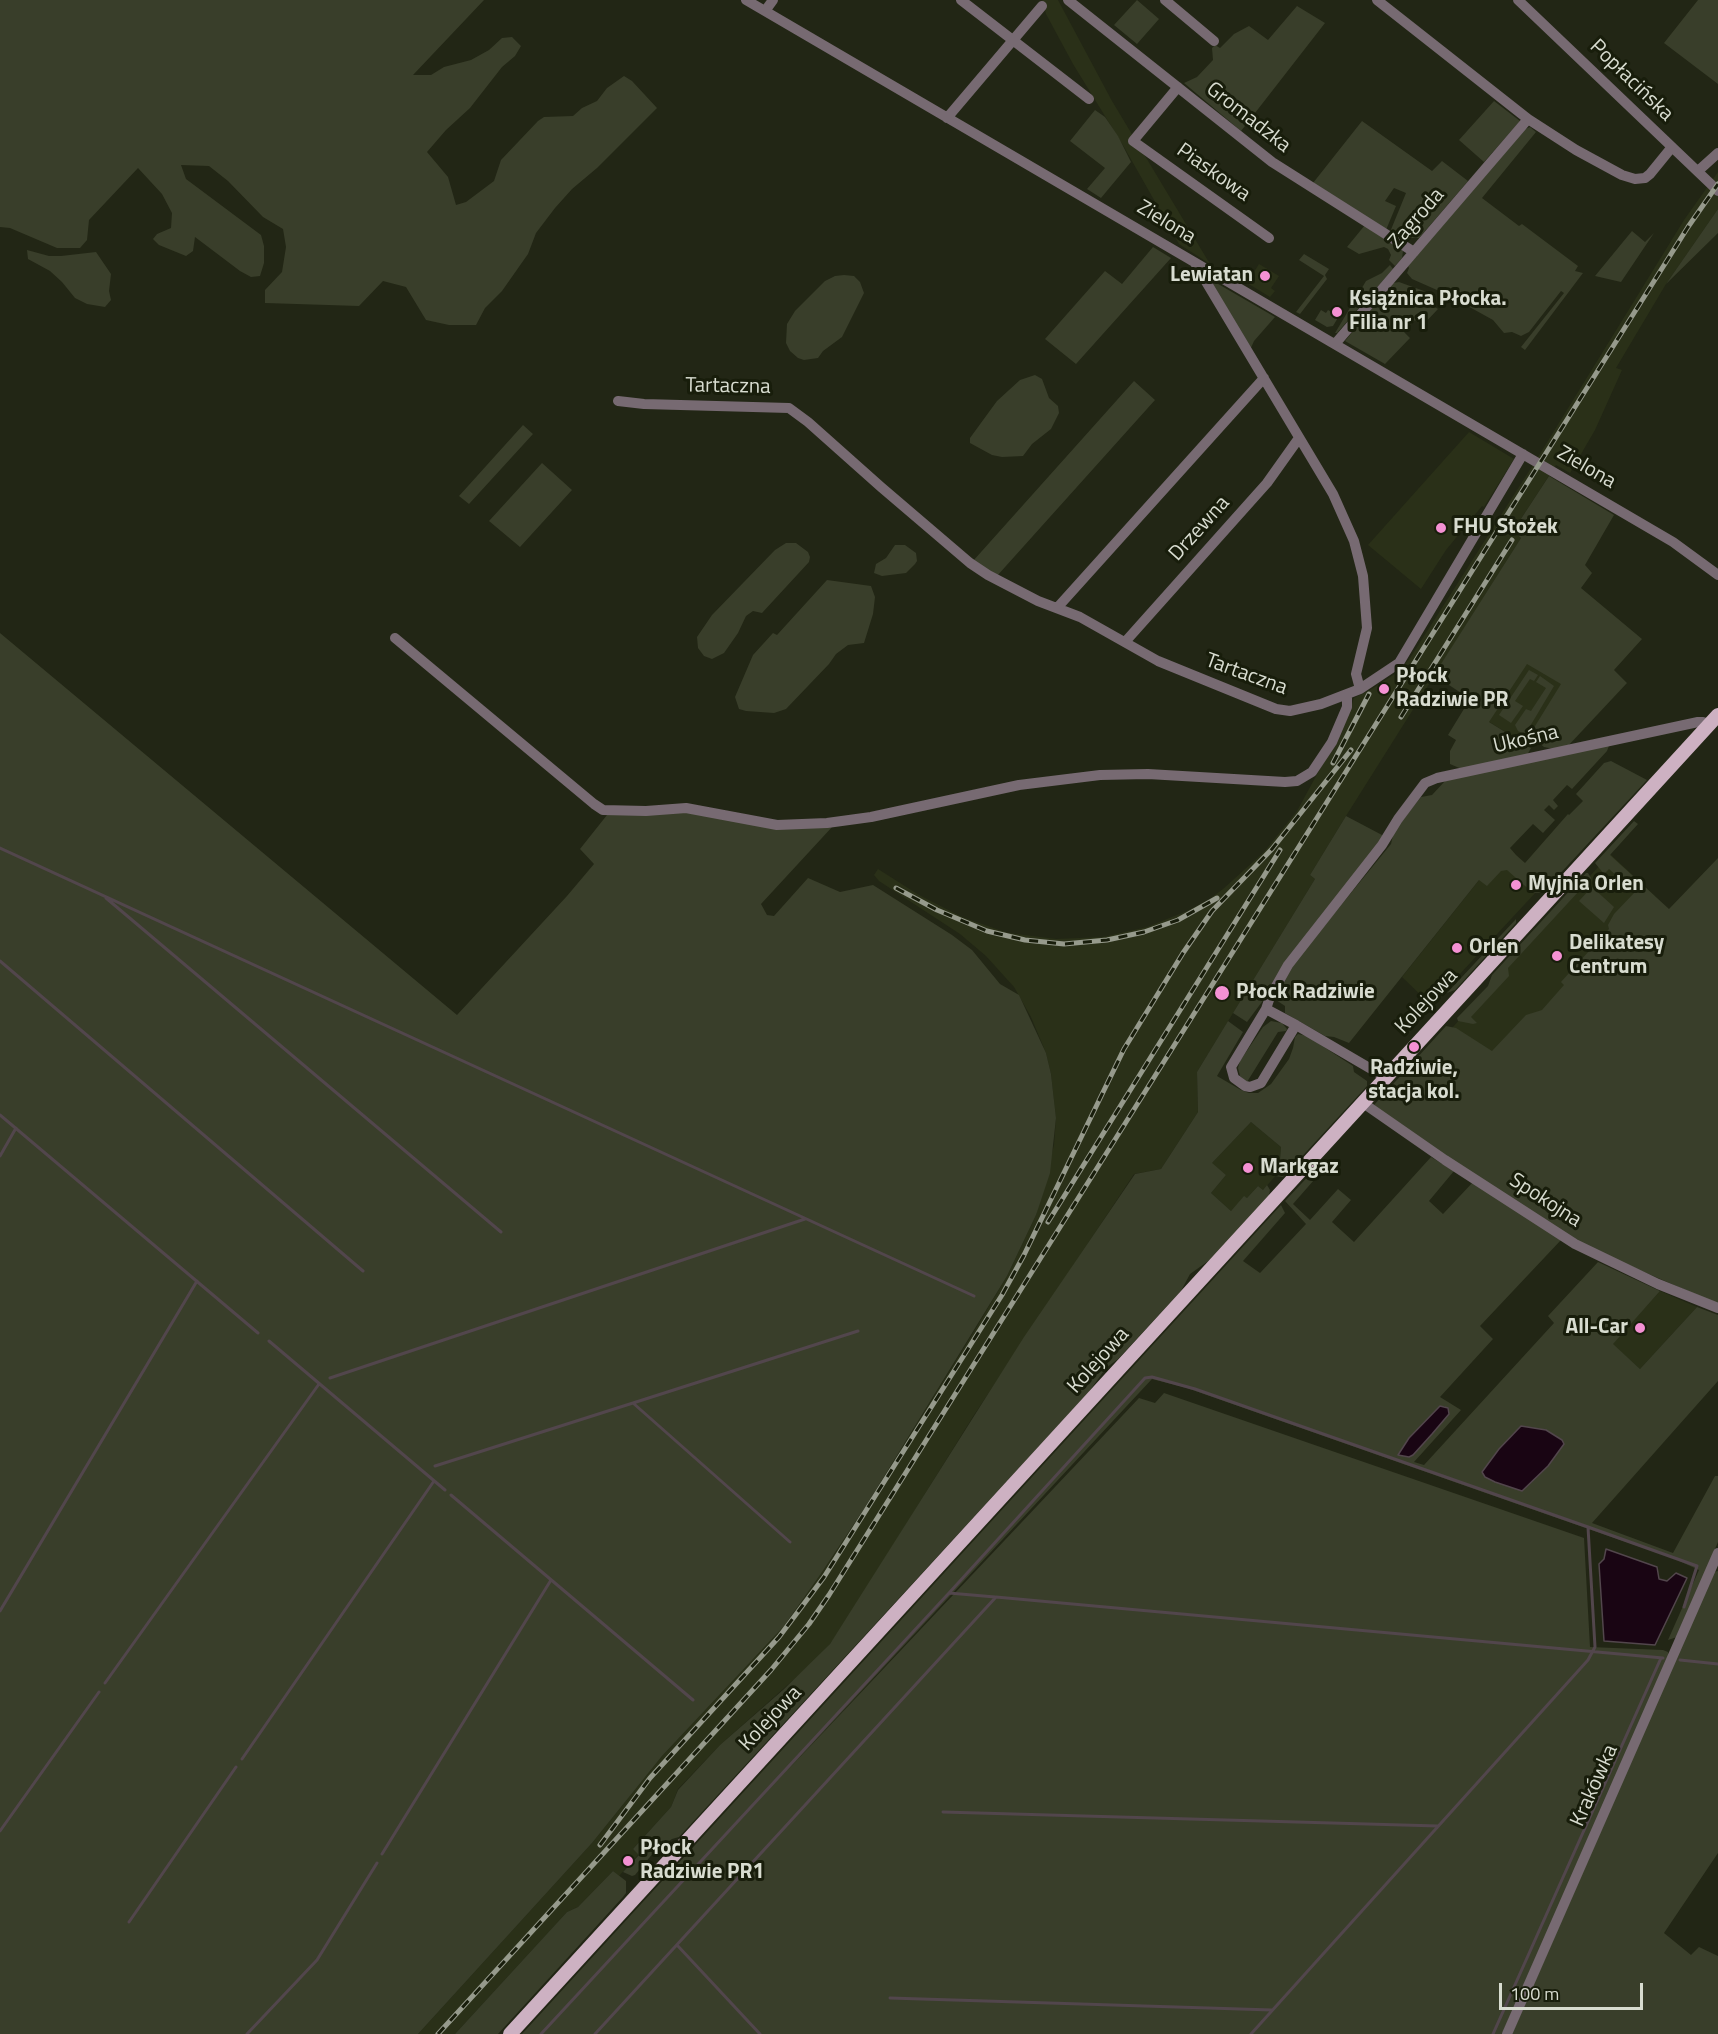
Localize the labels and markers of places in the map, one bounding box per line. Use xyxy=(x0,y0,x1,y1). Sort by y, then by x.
place label: Lewiatan xyxy=(1170,263,1253,289)
marker: Lewiatan xyxy=(1258,269,1272,283)
place label: Książnica Płocka. Filia nr 1 xyxy=(1349,287,1507,337)
marker: Książnica Płocka. Filia nr 1 xyxy=(1330,305,1344,319)
place label: FHU Stożek xyxy=(1453,515,1558,541)
marker: FHU Stożek xyxy=(1434,521,1448,535)
place label: Płock Radziwie PR xyxy=(1396,664,1508,714)
marker: Płock Radziwie PR xyxy=(1377,682,1391,696)
place label: Myjnia Orlen xyxy=(1528,872,1644,898)
marker: Myjnia Orlen xyxy=(1509,878,1523,892)
place label: Delikatesy Centrum xyxy=(1569,931,1664,981)
place label: Orlen xyxy=(1469,935,1518,961)
marker: Orlen xyxy=(1450,941,1464,955)
marker: Delikatesy Centrum xyxy=(1550,949,1564,963)
place label: Płock Radziwie xyxy=(1236,980,1375,1006)
marker: Płock Radziwie xyxy=(1213,984,1231,1002)
marker: Radziwie, stacja kol. xyxy=(1407,1040,1421,1054)
place label: Radziwie, stacja kol. xyxy=(1368,1056,1460,1106)
place label: Markgaz xyxy=(1260,1155,1339,1181)
marker: Markgaz xyxy=(1241,1161,1255,1175)
place label: All-Car xyxy=(1566,1315,1628,1341)
marker: All-Car xyxy=(1633,1321,1647,1335)
place label: Płock Radziwie PR1 xyxy=(640,1836,764,1886)
marker: Płock Radziwie PR1 xyxy=(621,1854,635,1868)

